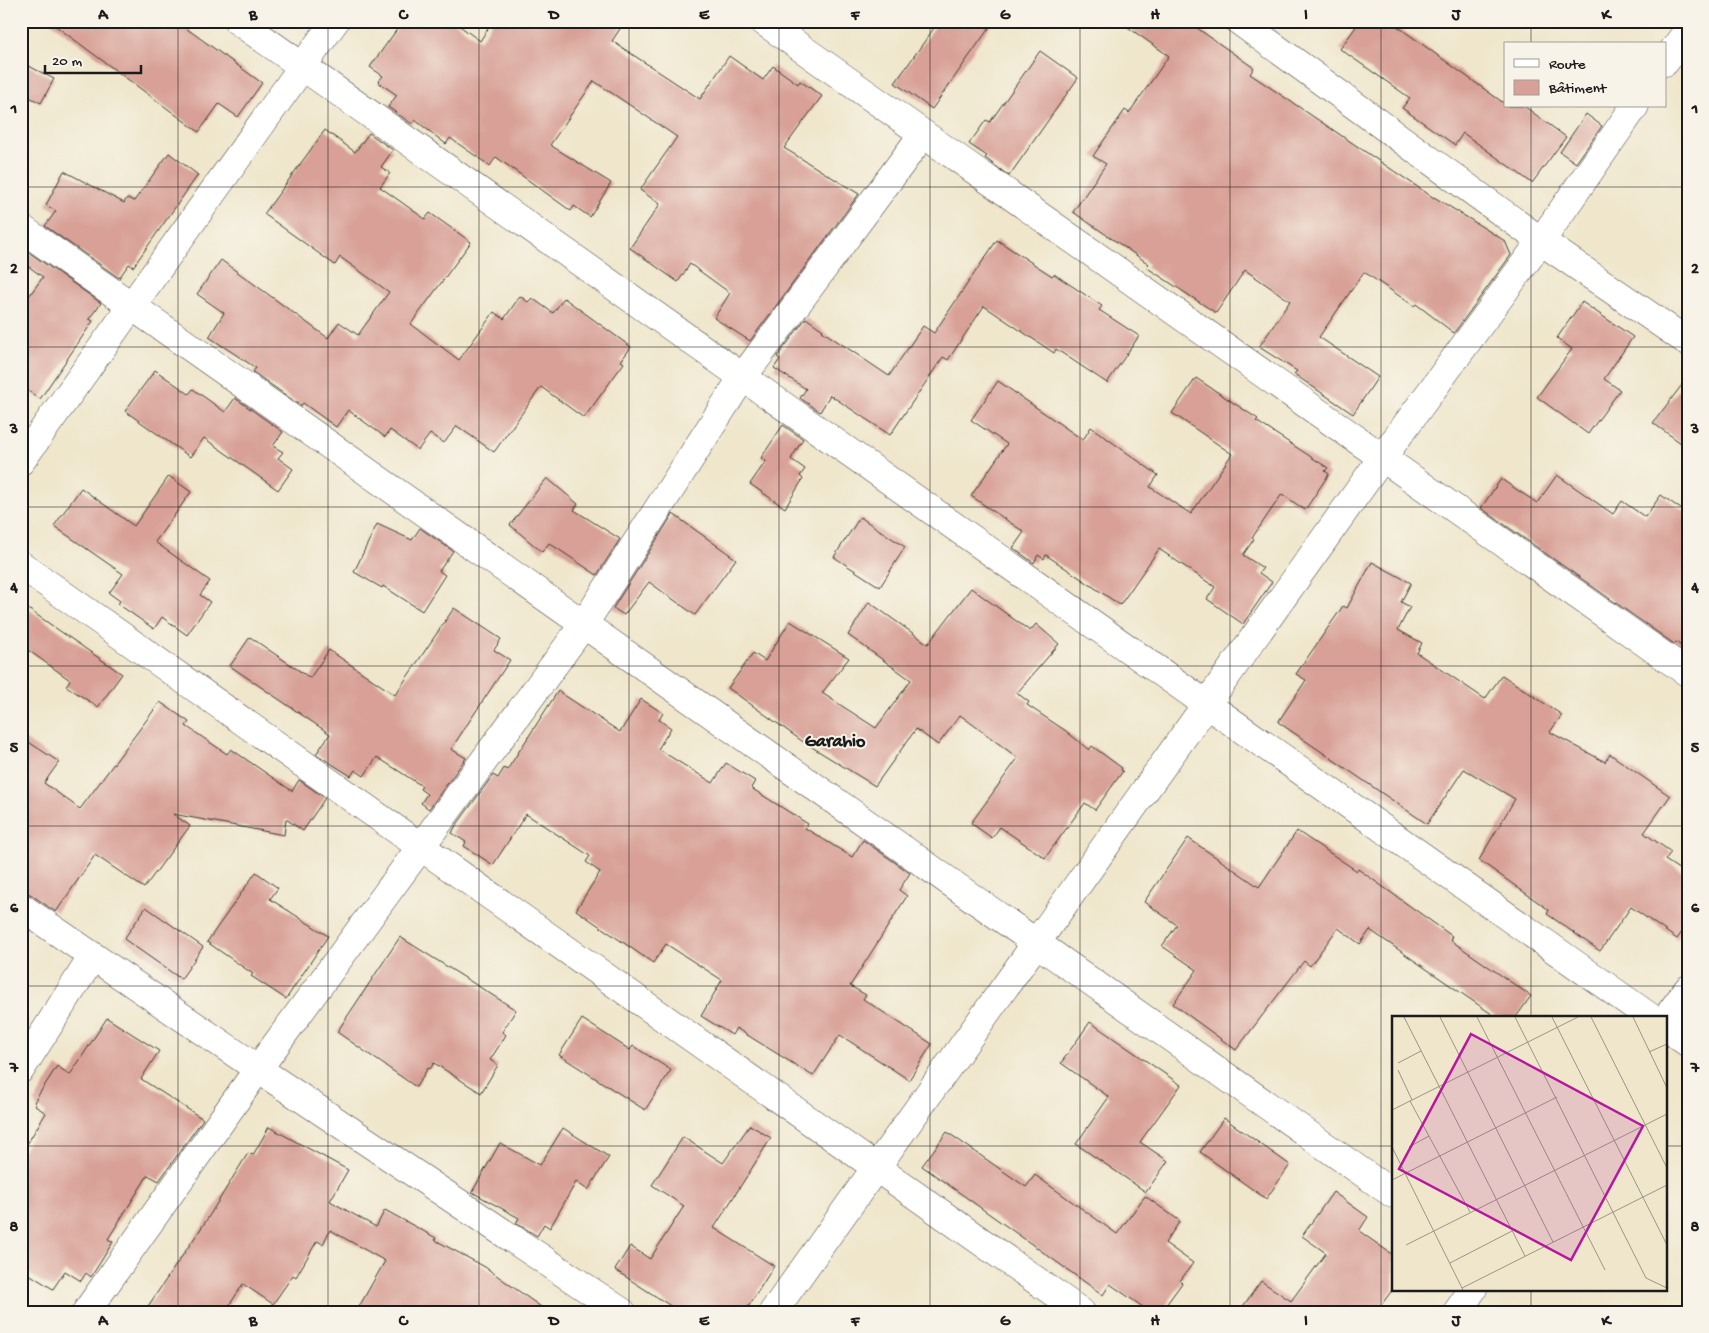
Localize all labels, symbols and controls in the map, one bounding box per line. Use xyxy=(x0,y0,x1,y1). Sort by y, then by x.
text: A xyxy=(97,7,109,26)
text: B xyxy=(248,7,258,26)
text: C xyxy=(398,7,409,26)
text: D xyxy=(547,7,560,26)
text: E xyxy=(699,7,710,26)
text: F xyxy=(850,7,861,26)
text: G xyxy=(1000,7,1011,26)
text: H xyxy=(1150,7,1160,26)
text: I xyxy=(1304,7,1308,26)
text: J xyxy=(1451,7,1462,26)
text: K xyxy=(1601,7,1613,26)
scale bar xyxy=(45,42,141,74)
legend xyxy=(1504,42,1666,108)
text: 20 m xyxy=(52,53,82,71)
text: Route xyxy=(1549,56,1586,74)
text: Bâtiment xyxy=(1548,80,1608,98)
text: 1 xyxy=(10,101,17,120)
text: 1 xyxy=(1691,101,1698,120)
text: 2 xyxy=(10,261,18,280)
text: 2 xyxy=(1691,261,1699,280)
text: 3 xyxy=(9,421,18,440)
text: 3 xyxy=(1690,421,1699,440)
text: 4 xyxy=(9,580,18,599)
text: 4 xyxy=(1690,580,1699,599)
district label: Garahio xyxy=(805,732,866,753)
text: 5 xyxy=(10,740,19,759)
text: 5 xyxy=(1691,740,1700,759)
text: 6 xyxy=(10,900,19,919)
text: 6 xyxy=(1691,900,1700,919)
inset map xyxy=(1392,1016,1666,1290)
text: 7 xyxy=(9,1060,19,1079)
text: 7 xyxy=(1690,1060,1700,1079)
text: 8 xyxy=(10,1219,19,1238)
text: 8 xyxy=(1691,1219,1700,1238)
text: A xyxy=(97,1313,109,1332)
text: B xyxy=(248,1313,258,1332)
text: C xyxy=(398,1313,409,1332)
text: D xyxy=(547,1313,560,1332)
text: E xyxy=(699,1313,710,1332)
text: F xyxy=(850,1313,861,1332)
text: G xyxy=(1000,1313,1011,1332)
text: H xyxy=(1150,1313,1160,1332)
text: I xyxy=(1304,1313,1308,1332)
text: J xyxy=(1451,1313,1462,1332)
text: K xyxy=(1601,1313,1613,1332)

